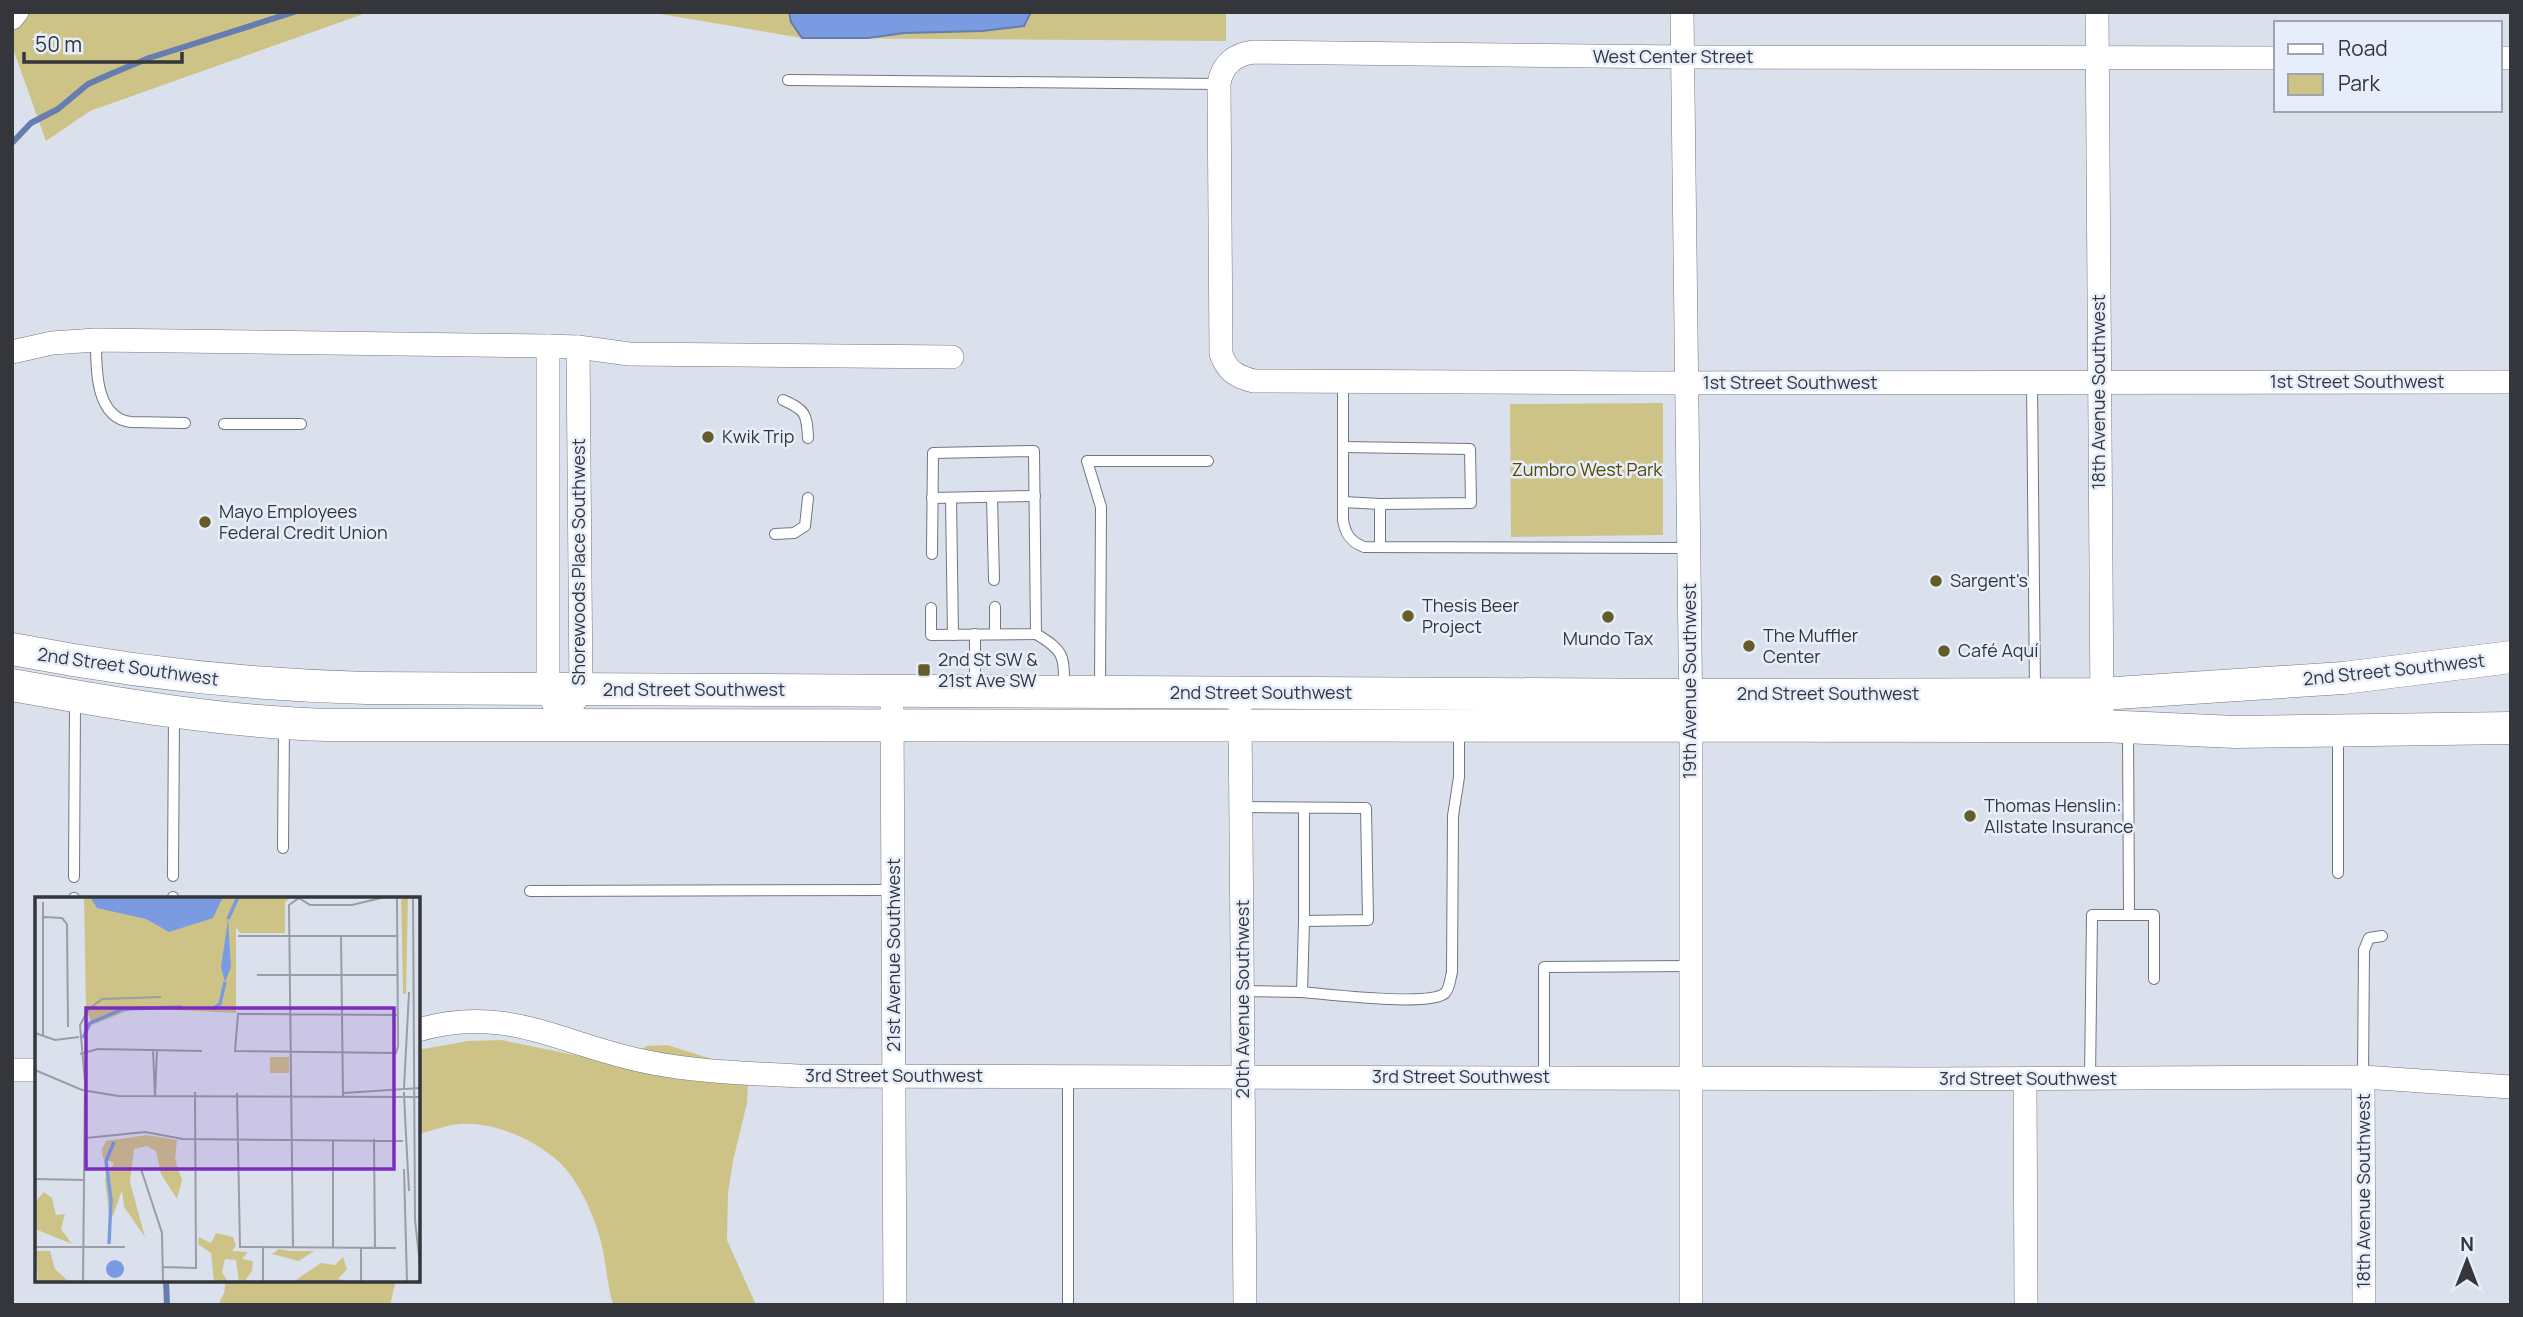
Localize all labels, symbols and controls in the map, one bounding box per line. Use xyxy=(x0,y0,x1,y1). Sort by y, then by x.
scale bar xyxy=(24,21,182,65)
legend xyxy=(2274,21,2502,112)
text: 50 m xyxy=(35,30,82,58)
text: Road xyxy=(2338,34,2388,62)
street label: West Center Street xyxy=(1593,44,1753,68)
text: Park xyxy=(2338,69,2380,97)
street label: 18th Avenue Southwest xyxy=(2086,294,2110,490)
street label: 1st Street Southwest xyxy=(2270,369,2444,393)
street label: 1st Street Southwest xyxy=(1703,370,1877,394)
place label: Kwik Trip xyxy=(722,424,794,448)
marker: Kwik Trip xyxy=(700,429,716,445)
street label: Shorewoods Place Southwest xyxy=(566,438,590,686)
park label: Zumbro West Park xyxy=(1512,457,1663,481)
place label: Mayo Employees Federal Credit Union xyxy=(219,499,388,544)
marker: Mayo Employees Federal Credit Union xyxy=(197,514,213,530)
place label: Sargent's xyxy=(1950,568,2028,592)
marker: Sargent's xyxy=(1928,573,1944,589)
street label: 19th Avenue Southwest xyxy=(1677,583,1701,779)
place label: Thesis Beer Project xyxy=(1422,593,1520,638)
marker: Thesis Beer Project xyxy=(1400,608,1416,624)
marker: Mundo Tax xyxy=(1600,609,1616,625)
place label: The Muffler Center xyxy=(1763,623,1859,668)
place label: Mundo Tax xyxy=(1563,626,1654,650)
marker: The Muffler Center xyxy=(1741,638,1757,654)
place label: Café Aquí xyxy=(1958,638,2038,662)
street label: 2nd Street Southwest xyxy=(36,641,220,691)
marker: Café Aquí xyxy=(1936,643,1952,659)
place label: 2nd St SW & 21st Ave SW xyxy=(938,647,1038,692)
street label: 2nd Street Southwest xyxy=(2302,648,2486,690)
marker: 2nd St SW & 21st Ave SW xyxy=(916,662,932,678)
street label: 2nd Street Southwest xyxy=(603,677,785,701)
street label: 2nd Street Southwest xyxy=(1170,680,1352,704)
street label: 2nd Street Southwest xyxy=(1737,681,1919,705)
place label: Thomas Henslin: Allstate Insurance xyxy=(1984,793,2133,838)
marker: Thomas Henslin: Allstate Insurance xyxy=(1962,808,1978,824)
street label: 21st Avenue Southwest xyxy=(881,858,905,1052)
inset map xyxy=(35,897,420,1282)
street label: 20th Avenue Southwest xyxy=(1230,900,1254,1098)
street label: 3rd Street Southwest xyxy=(805,1063,983,1087)
street label: 3rd Street Southwest xyxy=(1372,1064,1550,1088)
street label: 3rd Street Southwest xyxy=(1939,1066,2117,1090)
street label: 18th Avenue Southwest xyxy=(2351,1093,2375,1289)
north arrow xyxy=(2432,1226,2502,1296)
text: N xyxy=(2460,1231,2474,1257)

